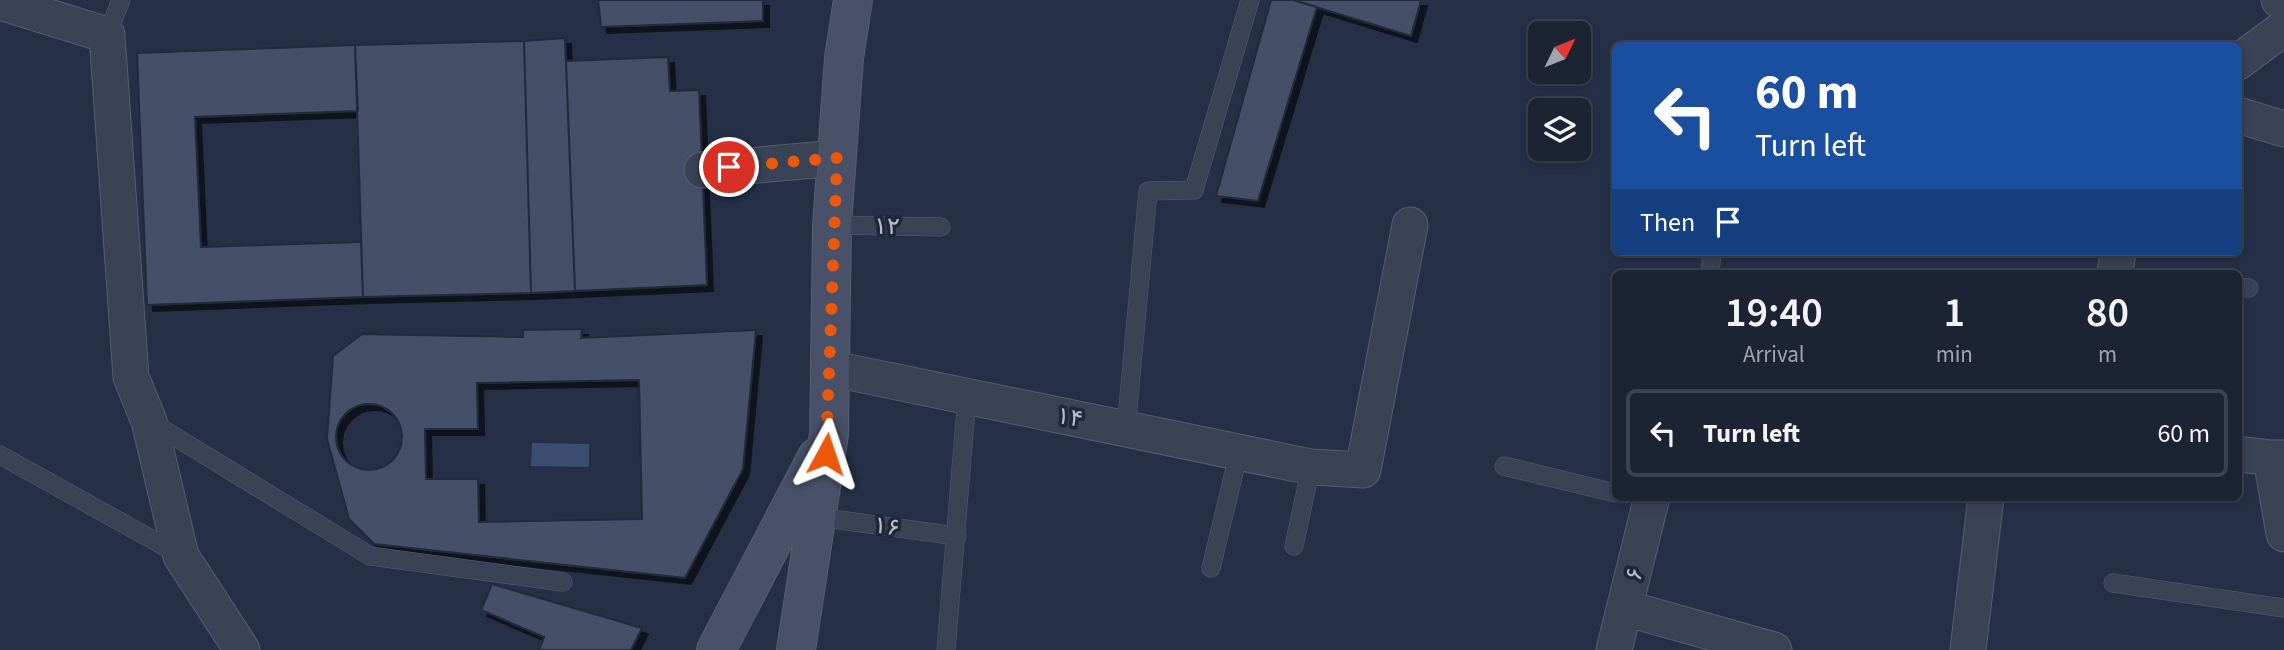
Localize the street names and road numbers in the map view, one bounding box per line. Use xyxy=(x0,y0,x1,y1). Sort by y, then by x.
street label: ۱۲ xyxy=(874,209,900,244)
street label: ۱۴ xyxy=(1054,398,1086,437)
street label: ۱۶ xyxy=(872,507,902,546)
street label: ۶ xyxy=(1616,564,1653,584)

